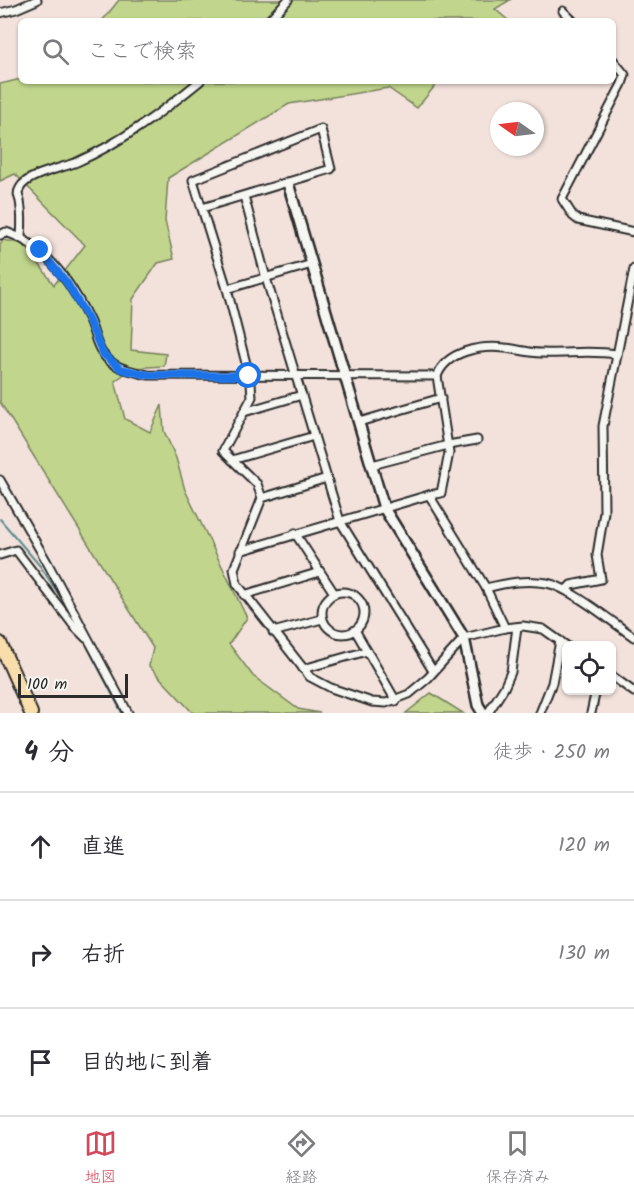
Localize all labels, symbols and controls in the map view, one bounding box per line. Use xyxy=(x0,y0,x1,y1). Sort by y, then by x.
search box xyxy=(18,18,616,84)
icon: search xyxy=(39,35,72,68)
text: ここで検索 xyxy=(87,35,197,70)
north arrow xyxy=(490,102,544,156)
route end xyxy=(26,236,52,262)
route start xyxy=(235,362,261,388)
map controls xyxy=(562,641,616,695)
button: locate xyxy=(562,641,616,695)
scale bar xyxy=(18,671,128,698)
text: 100 m xyxy=(27,672,67,697)
text: 4 分 xyxy=(24,732,74,774)
text: 徒歩 · 250 m xyxy=(493,737,610,769)
icon: ahead xyxy=(24,830,57,863)
text: 直進 xyxy=(81,830,125,865)
text: 120 m xyxy=(558,830,610,862)
icon: right xyxy=(24,938,57,971)
text: 右折 xyxy=(81,938,125,973)
text: 130 m xyxy=(558,938,610,970)
icon: arrive xyxy=(24,1046,57,1079)
text: 目的地に到着 xyxy=(81,1046,213,1081)
tab: 地図 xyxy=(84,1127,117,1190)
tab: 経路 xyxy=(285,1127,318,1190)
tab: 保存済み xyxy=(486,1127,550,1190)

